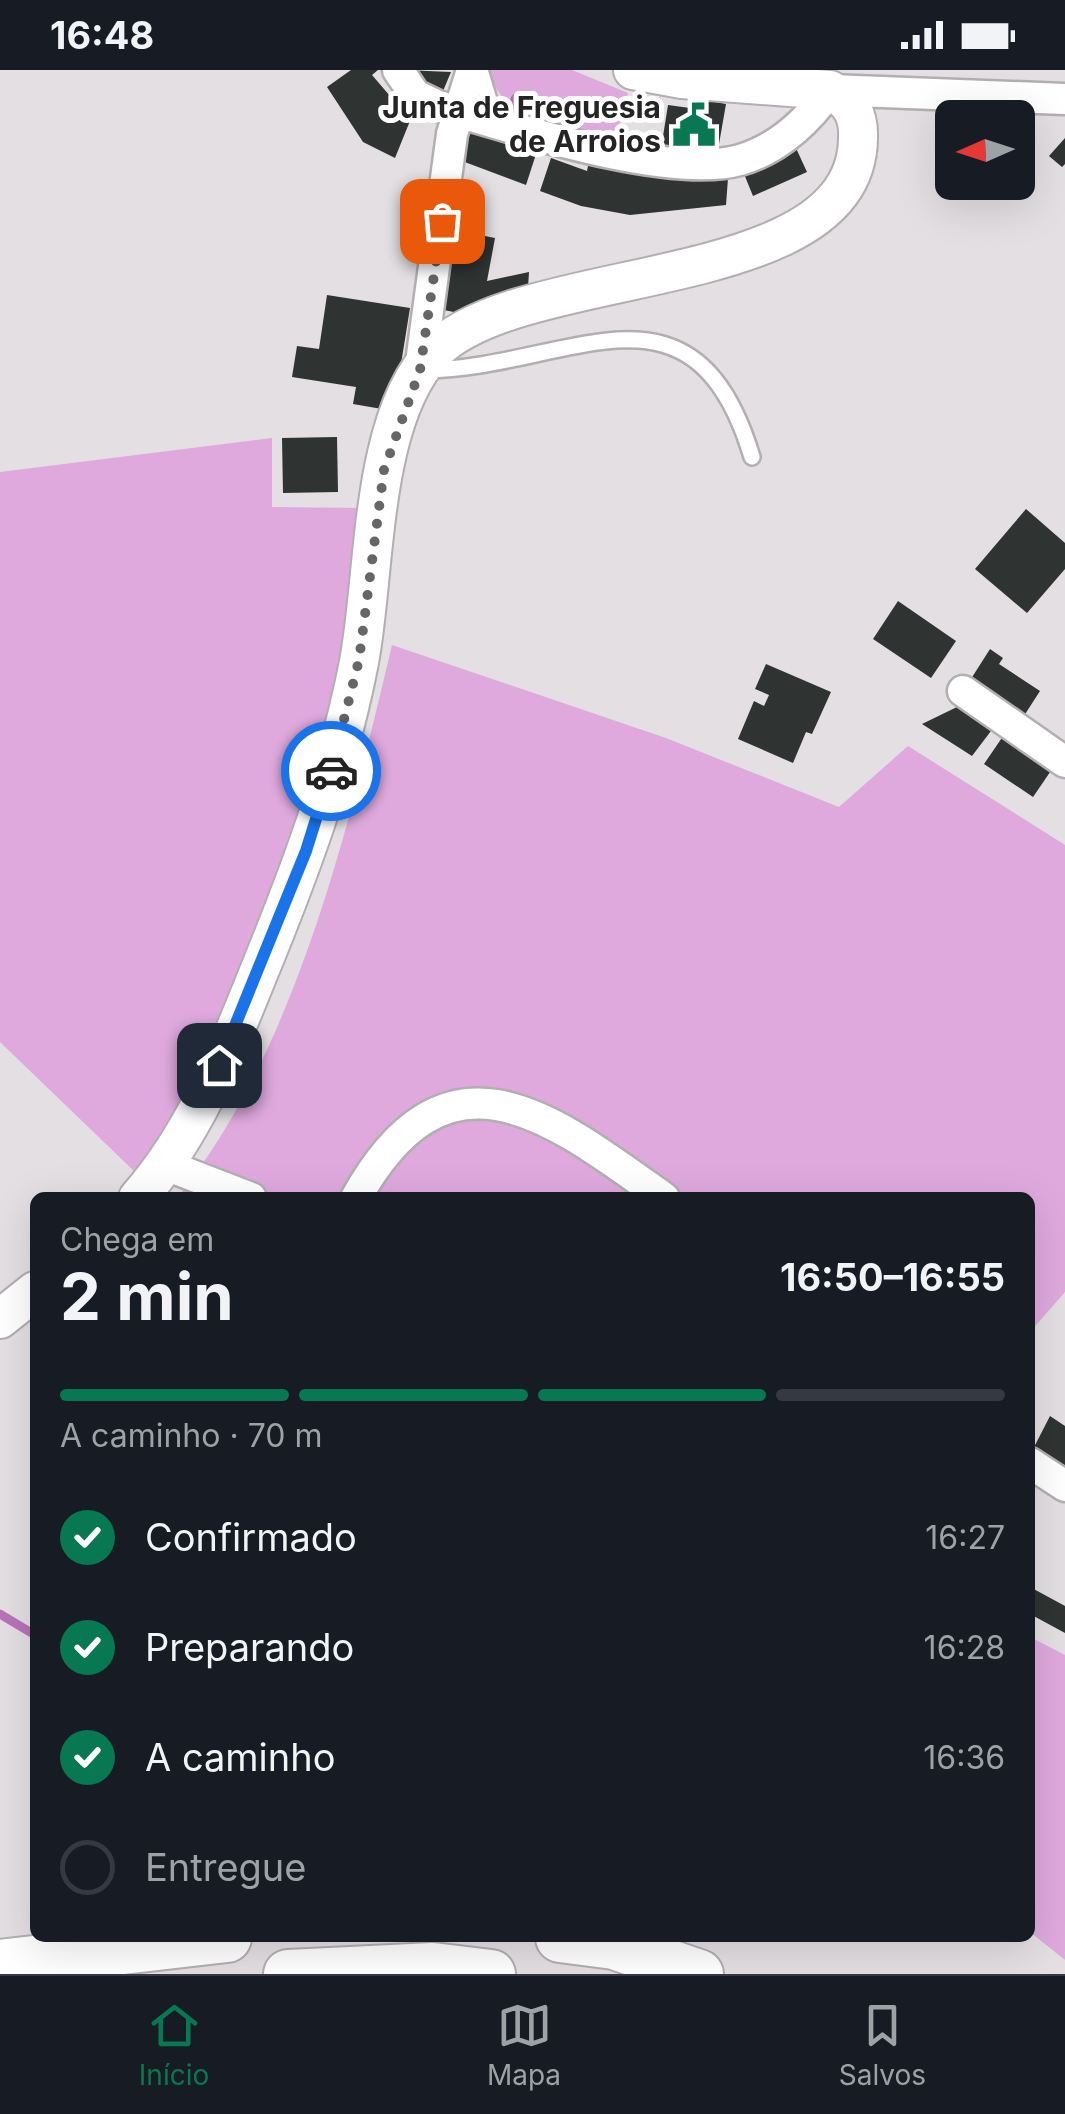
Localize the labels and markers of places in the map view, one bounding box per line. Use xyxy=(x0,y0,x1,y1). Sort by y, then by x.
place label: Junta de Freguesia de Arroios xyxy=(382,89,661,159)
public building icon: Junta de Freguesia de Arroios xyxy=(670,101,718,149)
pin xyxy=(400,179,485,264)
pin xyxy=(177,1023,262,1108)

